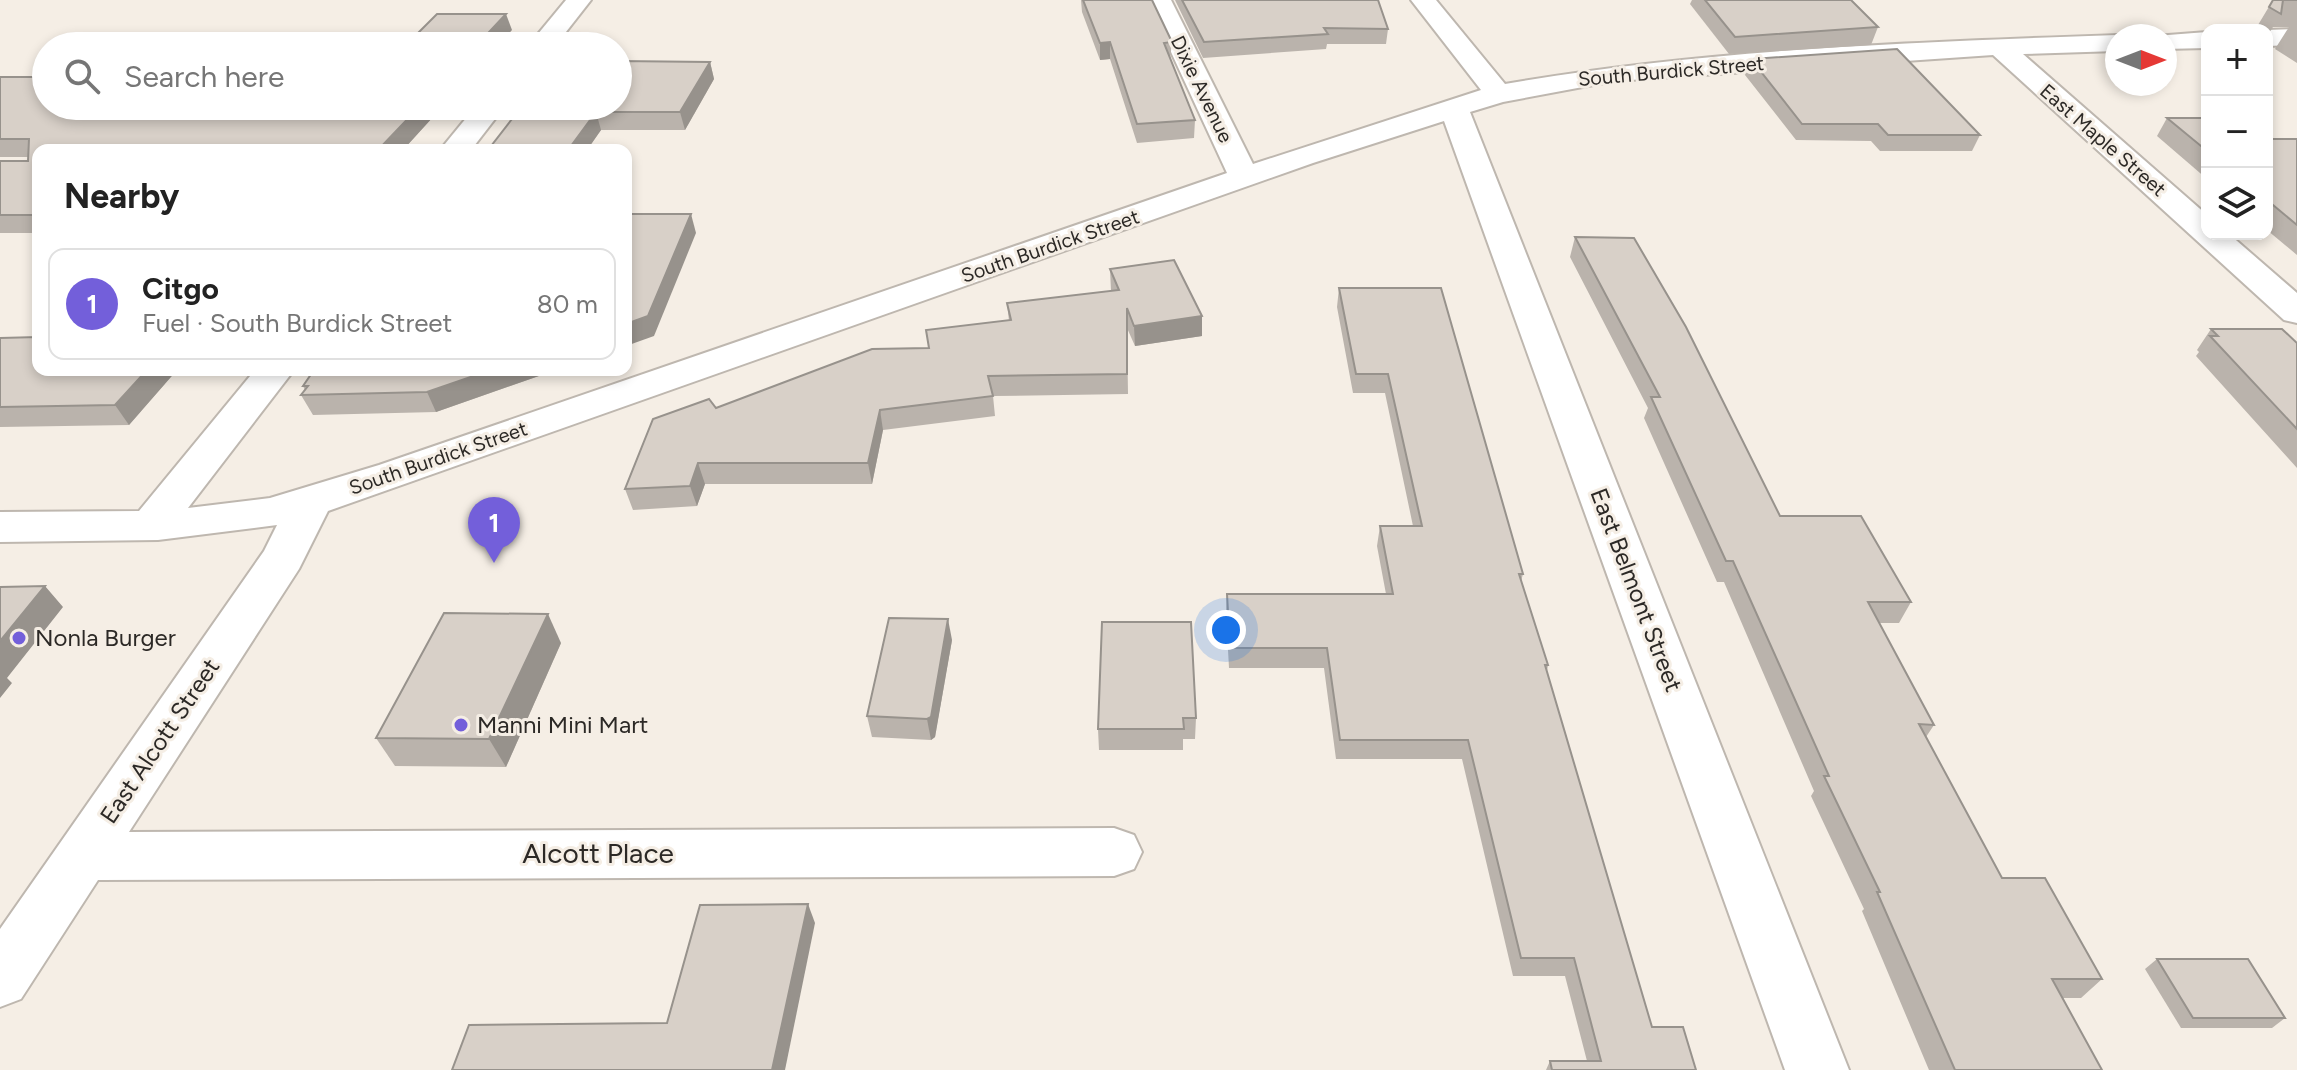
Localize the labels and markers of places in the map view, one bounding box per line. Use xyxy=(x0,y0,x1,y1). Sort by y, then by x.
pin: 1 xyxy=(468,497,520,563)
place label: Nonla Burger xyxy=(35,623,176,652)
marker: Nonla Burger xyxy=(10,629,28,647)
place label: Manni Mini Mart xyxy=(477,710,648,739)
marker: Manni Mini Mart xyxy=(452,716,470,734)

